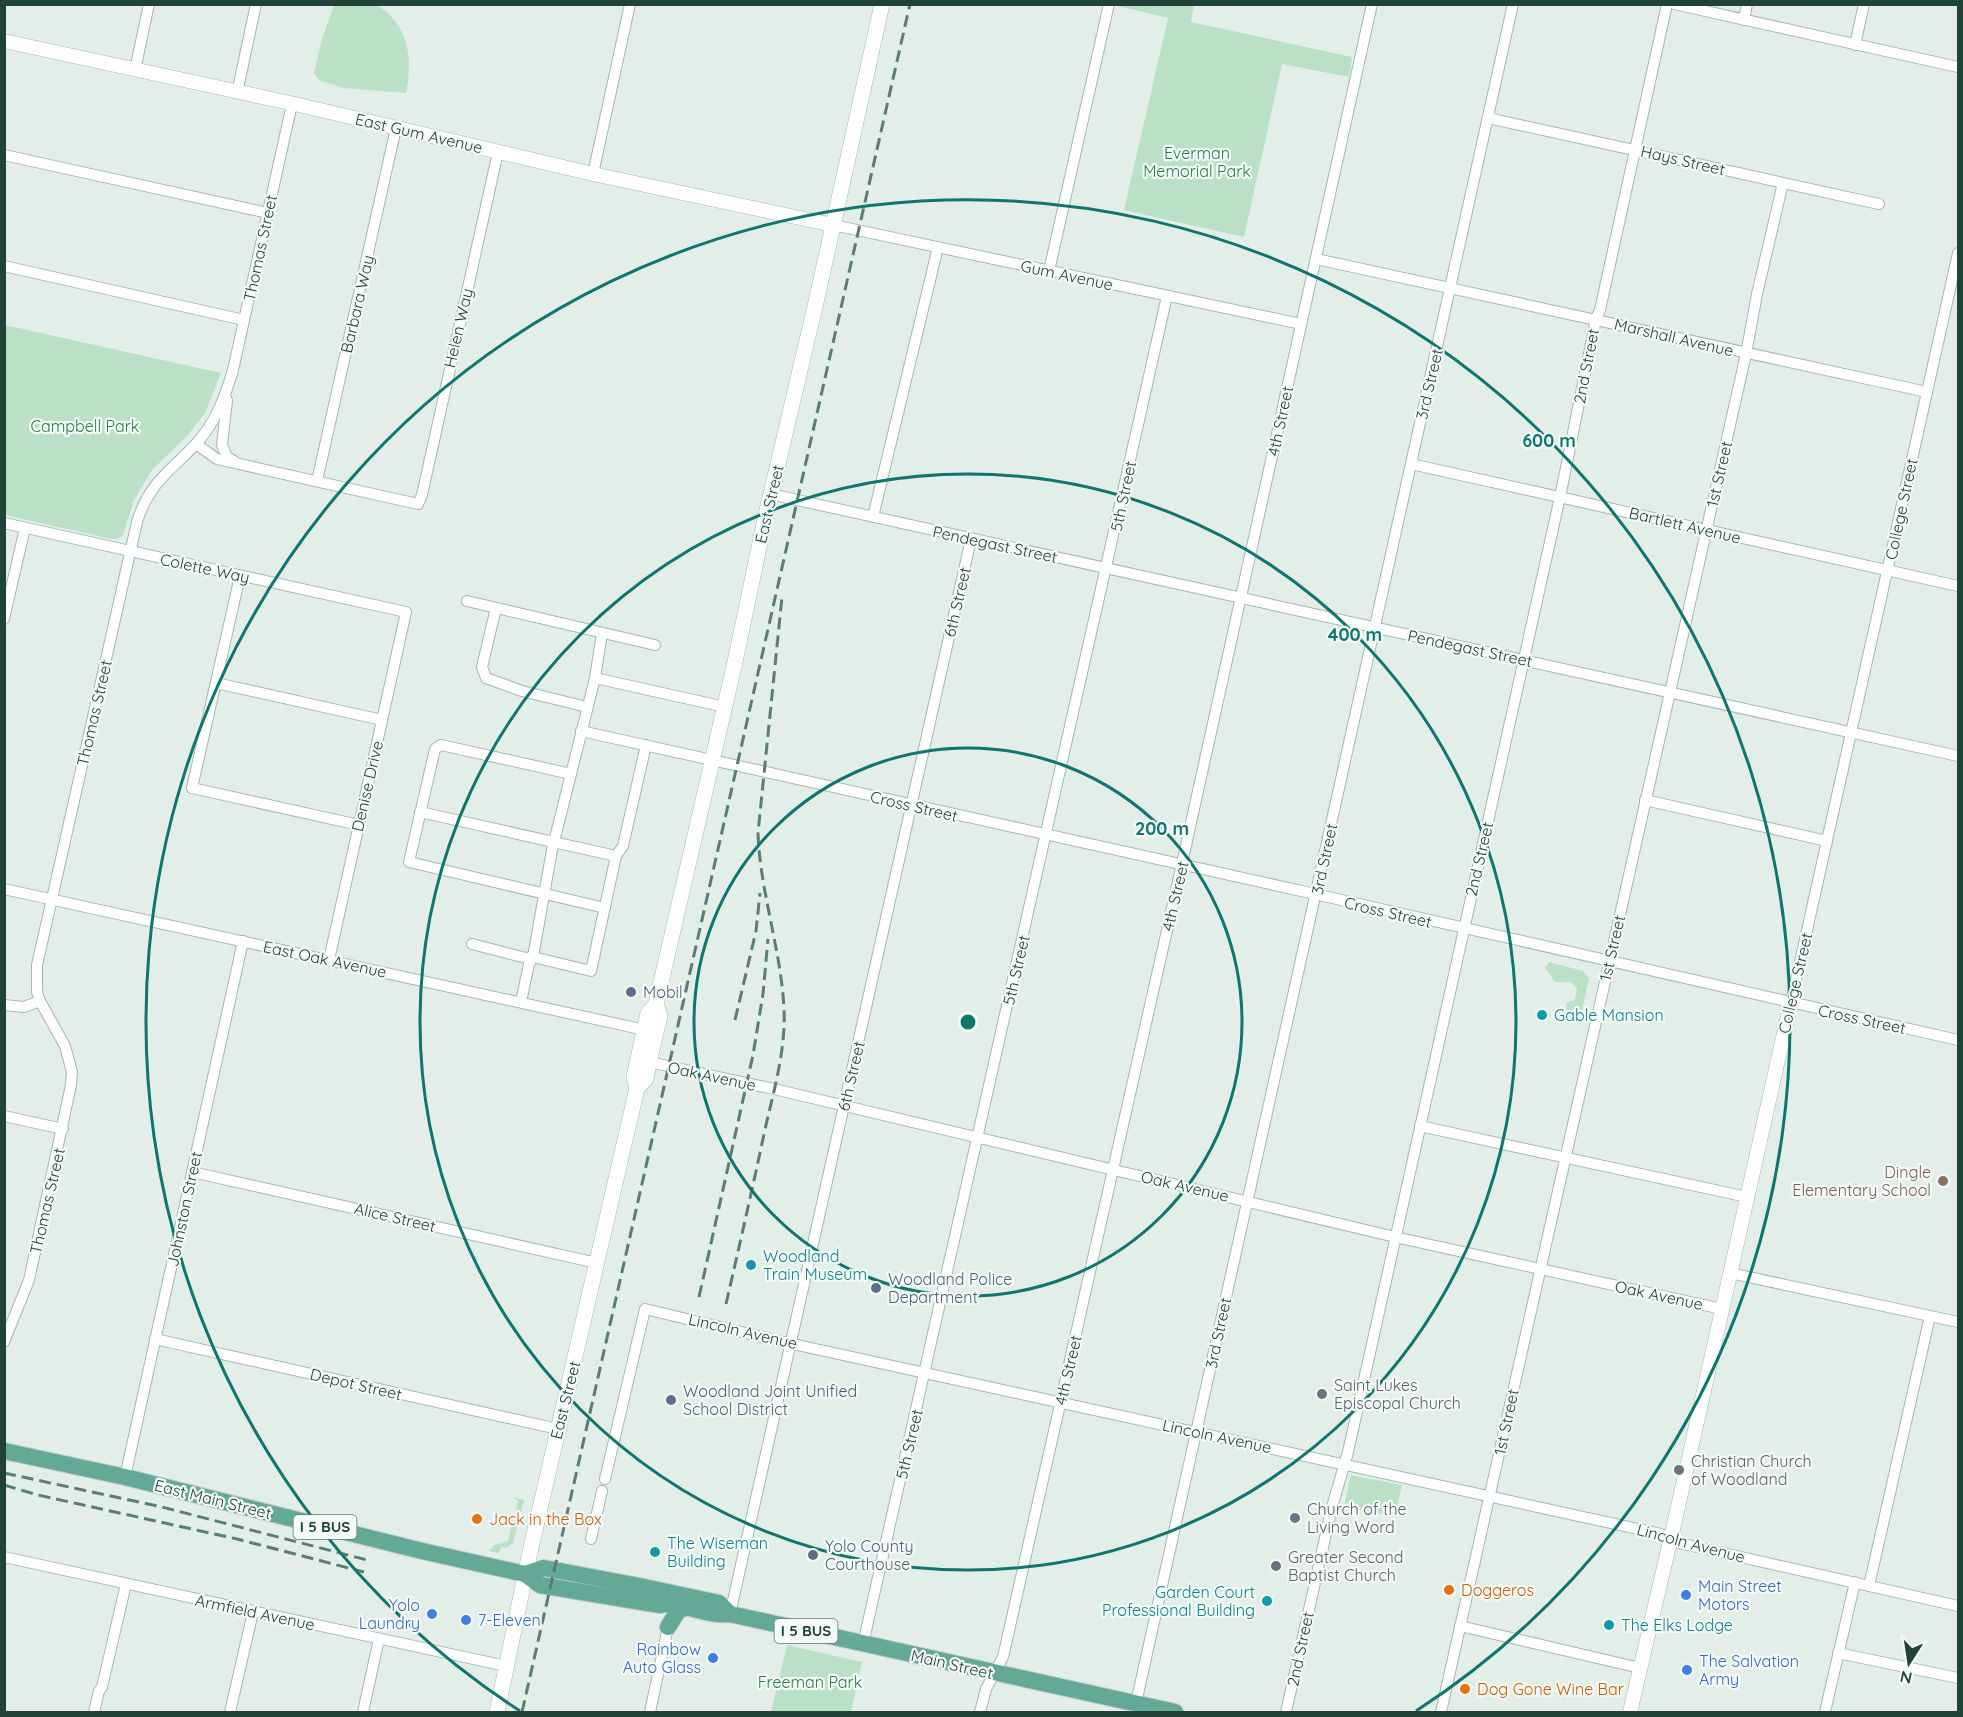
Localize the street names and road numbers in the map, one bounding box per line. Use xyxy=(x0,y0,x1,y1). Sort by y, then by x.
street label: East Gum Avenue xyxy=(353,109,485,157)
street label: Hays Street xyxy=(1639,141,1727,179)
street label: Thomas Street xyxy=(239,193,281,303)
street label: Barbara Way xyxy=(336,253,378,355)
street label: Gum Avenue xyxy=(1019,255,1115,295)
street label: Helen Way xyxy=(439,286,477,370)
street label: Marshall Avenue xyxy=(1612,314,1736,360)
street label: 2nd Street xyxy=(1569,327,1603,405)
street label: 3rd Street xyxy=(1411,347,1447,421)
street label: 4th Street xyxy=(1263,384,1297,458)
street label: 1st Street xyxy=(1702,439,1736,509)
street label: College Street xyxy=(1881,457,1921,561)
street label: 5th Street xyxy=(1106,459,1140,533)
street label: East Street xyxy=(750,463,788,545)
street label: Bartlett Avenue xyxy=(1627,502,1743,548)
street label: Pendegast Street xyxy=(931,521,1059,567)
street label: Colette Way xyxy=(158,549,252,587)
street label: 6th Street xyxy=(939,565,975,639)
street label: Pendegast Street xyxy=(1406,625,1534,671)
street label: Thomas Street xyxy=(72,658,116,768)
street label: Denise Drive xyxy=(347,739,387,833)
street label: Cross Street xyxy=(868,786,960,826)
street label: 2nd Street xyxy=(1461,820,1497,898)
street label: 3rd Street xyxy=(1307,822,1341,896)
street label: 4th Street xyxy=(1157,859,1193,933)
street label: Cross Street xyxy=(1342,892,1434,932)
street label: 1st Street xyxy=(1595,913,1629,983)
street label: College Street xyxy=(1774,931,1816,1035)
street label: 5th Street xyxy=(998,933,1034,1007)
street label: East Oak Avenue xyxy=(261,936,389,982)
street label: Cross Street xyxy=(1816,1000,1908,1038)
street label: 6th Street xyxy=(833,1039,869,1113)
street label: Oak Avenue xyxy=(666,1057,758,1095)
street label: Thomas Street xyxy=(25,1146,69,1256)
street label: Johnston Street xyxy=(162,1150,206,1268)
street label: Oak Avenue xyxy=(1139,1166,1231,1206)
street label: Alice Street xyxy=(352,1198,438,1236)
street label: Oak Avenue xyxy=(1613,1276,1705,1314)
street label: 3rd Street xyxy=(1201,1296,1235,1370)
street label: Lincoln Avenue xyxy=(687,1309,799,1353)
street label: 4th Street xyxy=(1050,1333,1086,1407)
street label: East Street xyxy=(546,1359,584,1441)
street label: Depot Street xyxy=(308,1364,404,1404)
street label: 1st Street xyxy=(1489,1387,1523,1457)
street label: 5th Street xyxy=(891,1407,927,1481)
street label: Lincoln Avenue xyxy=(1161,1415,1273,1457)
street label: East Main Street xyxy=(152,1475,274,1523)
road number: I 5 BUS xyxy=(294,1515,356,1539)
street label: Lincoln Avenue xyxy=(1635,1519,1747,1567)
street label: Armfield Avenue xyxy=(193,1590,317,1634)
street label: 2nd Street xyxy=(1282,1610,1318,1688)
road number: I 5 BUS xyxy=(774,1619,838,1643)
street label: Main Street xyxy=(909,1645,995,1683)

